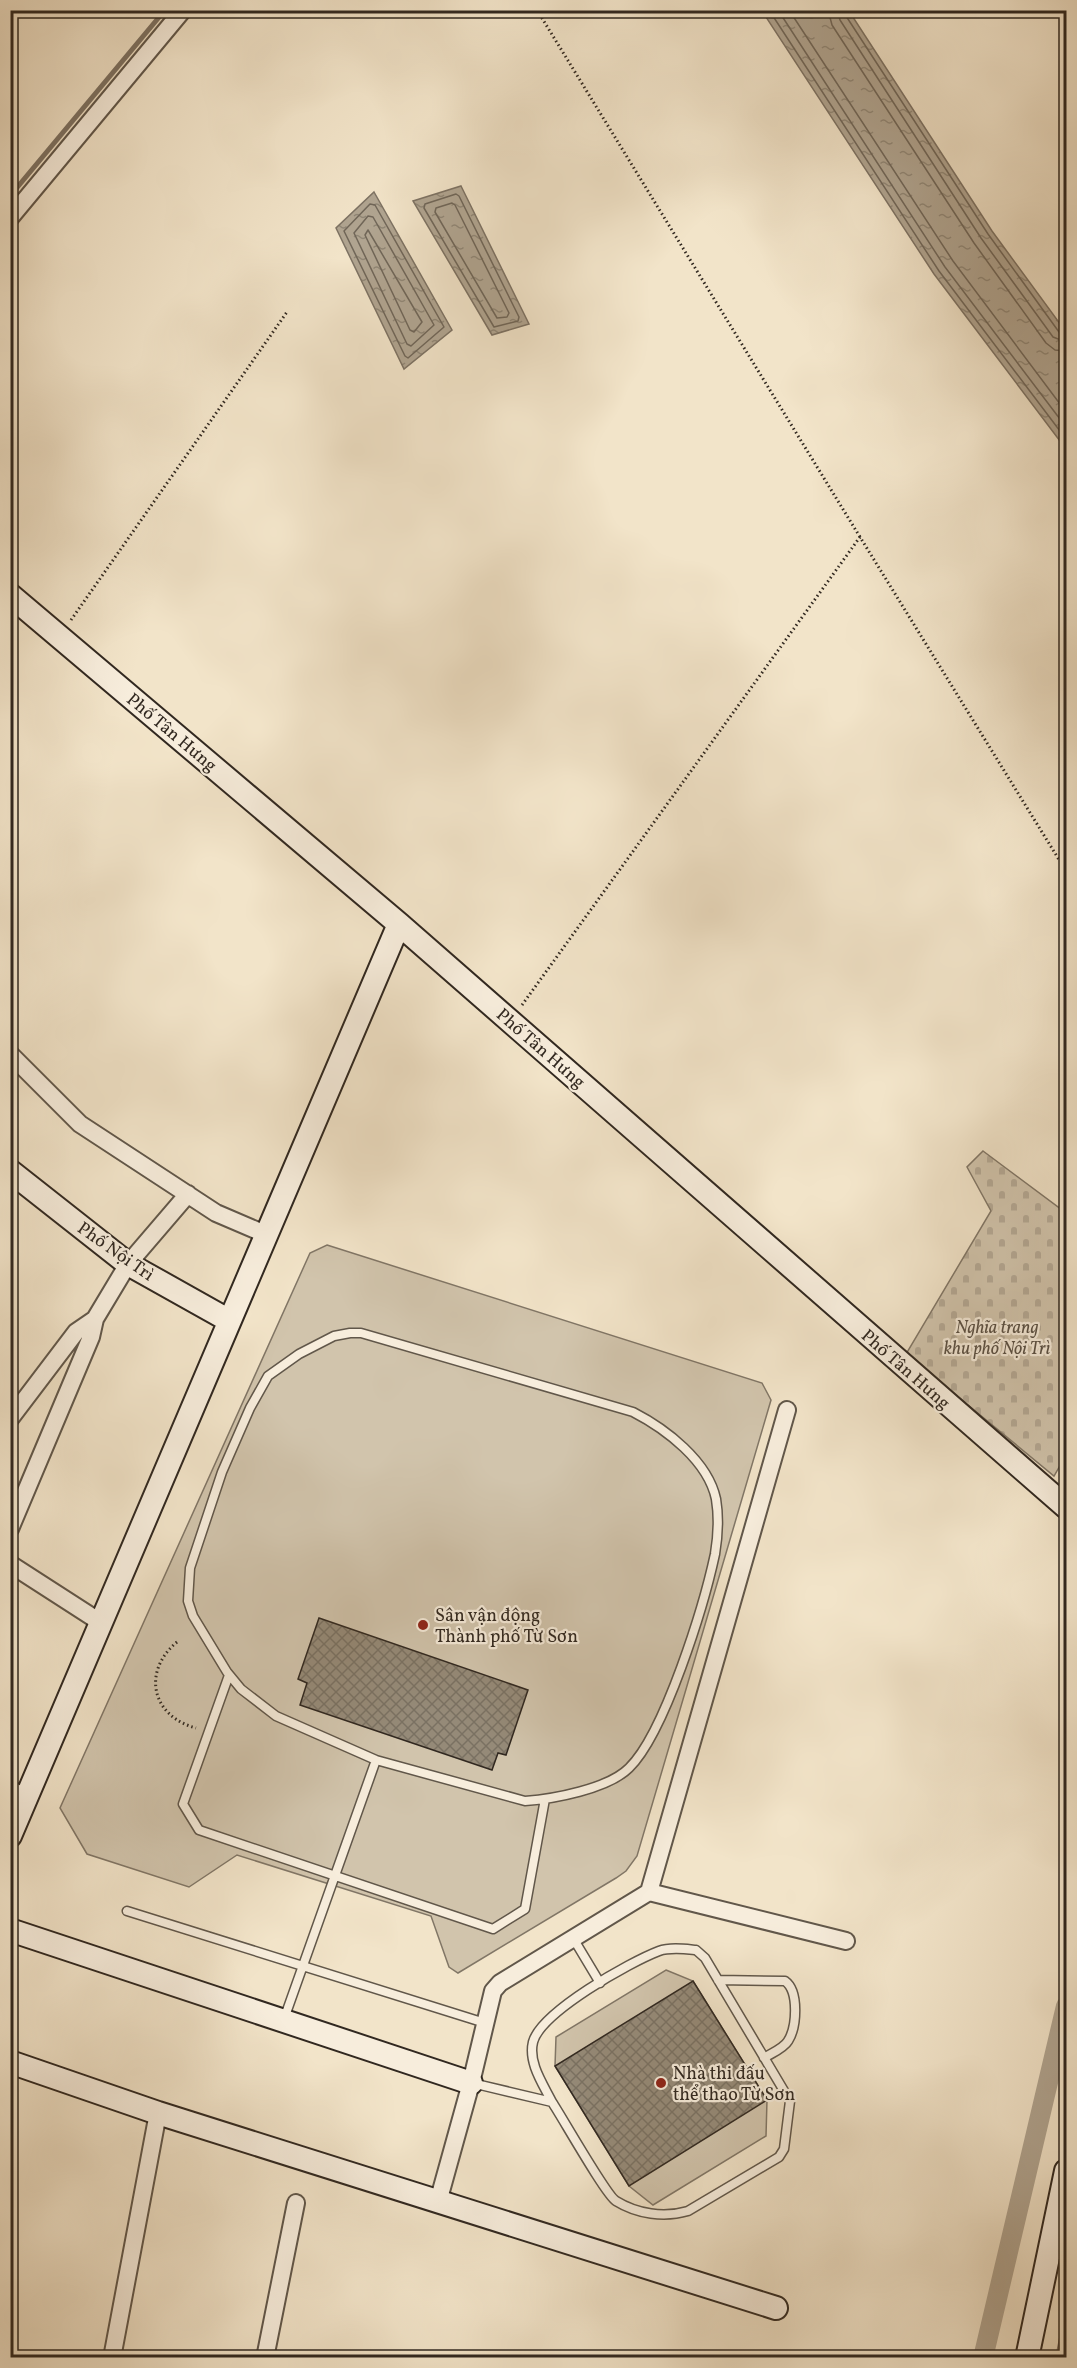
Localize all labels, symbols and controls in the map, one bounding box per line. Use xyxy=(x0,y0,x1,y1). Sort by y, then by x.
street label: Phố Tân Hưng xyxy=(120,688,222,778)
street label: Phố Tân Hưng xyxy=(490,1003,590,1095)
street label: Phố Nội Trì xyxy=(72,1217,159,1288)
park label: Nghĩa trang khu phố Nội Trì xyxy=(944,1316,1050,1362)
street label: Phố Tân Hưng xyxy=(855,1324,955,1416)
place label: Sân vận động Thành phố Từ Sơn xyxy=(435,1604,578,1650)
marker: Sân vận động Thành phố Từ Sơn xyxy=(416,1618,430,1632)
place label: Nhà thi đấu thể thao Từ Sơn xyxy=(673,2062,796,2108)
marker: Nhà thi đấu thể thao Từ Sơn xyxy=(654,2076,668,2090)

